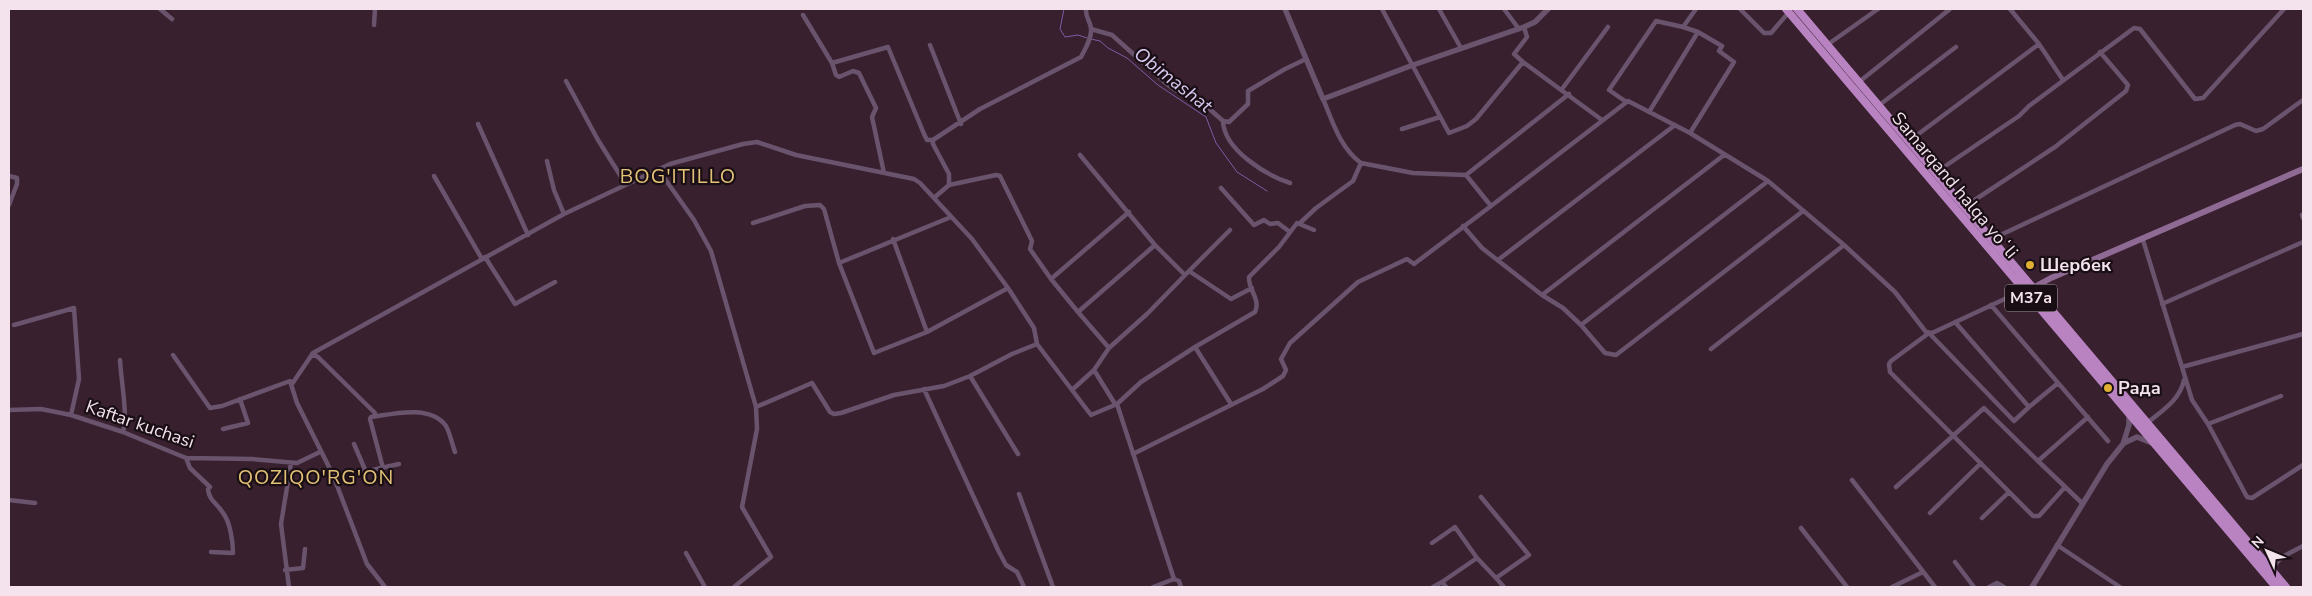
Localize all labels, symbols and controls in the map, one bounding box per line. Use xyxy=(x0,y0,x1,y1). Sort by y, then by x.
water label: Obimashat xyxy=(1128,41,1219,120)
street label: Samarqand halqa yoʻli xyxy=(1886,107,2024,263)
district label: BOG'ITILLO xyxy=(620,163,736,190)
place label: Шербек xyxy=(2040,253,2112,277)
marker: Шербек xyxy=(2024,259,2036,271)
road number: M37a xyxy=(2005,284,2057,312)
place label: Рада xyxy=(2118,376,2161,400)
marker: Рада xyxy=(2102,382,2114,394)
street label: Kaftar kuchasi xyxy=(83,394,197,454)
district label: QOZIQO'RG'ON xyxy=(238,464,394,491)
north arrow xyxy=(2242,526,2292,576)
text: N xyxy=(2248,532,2268,553)

